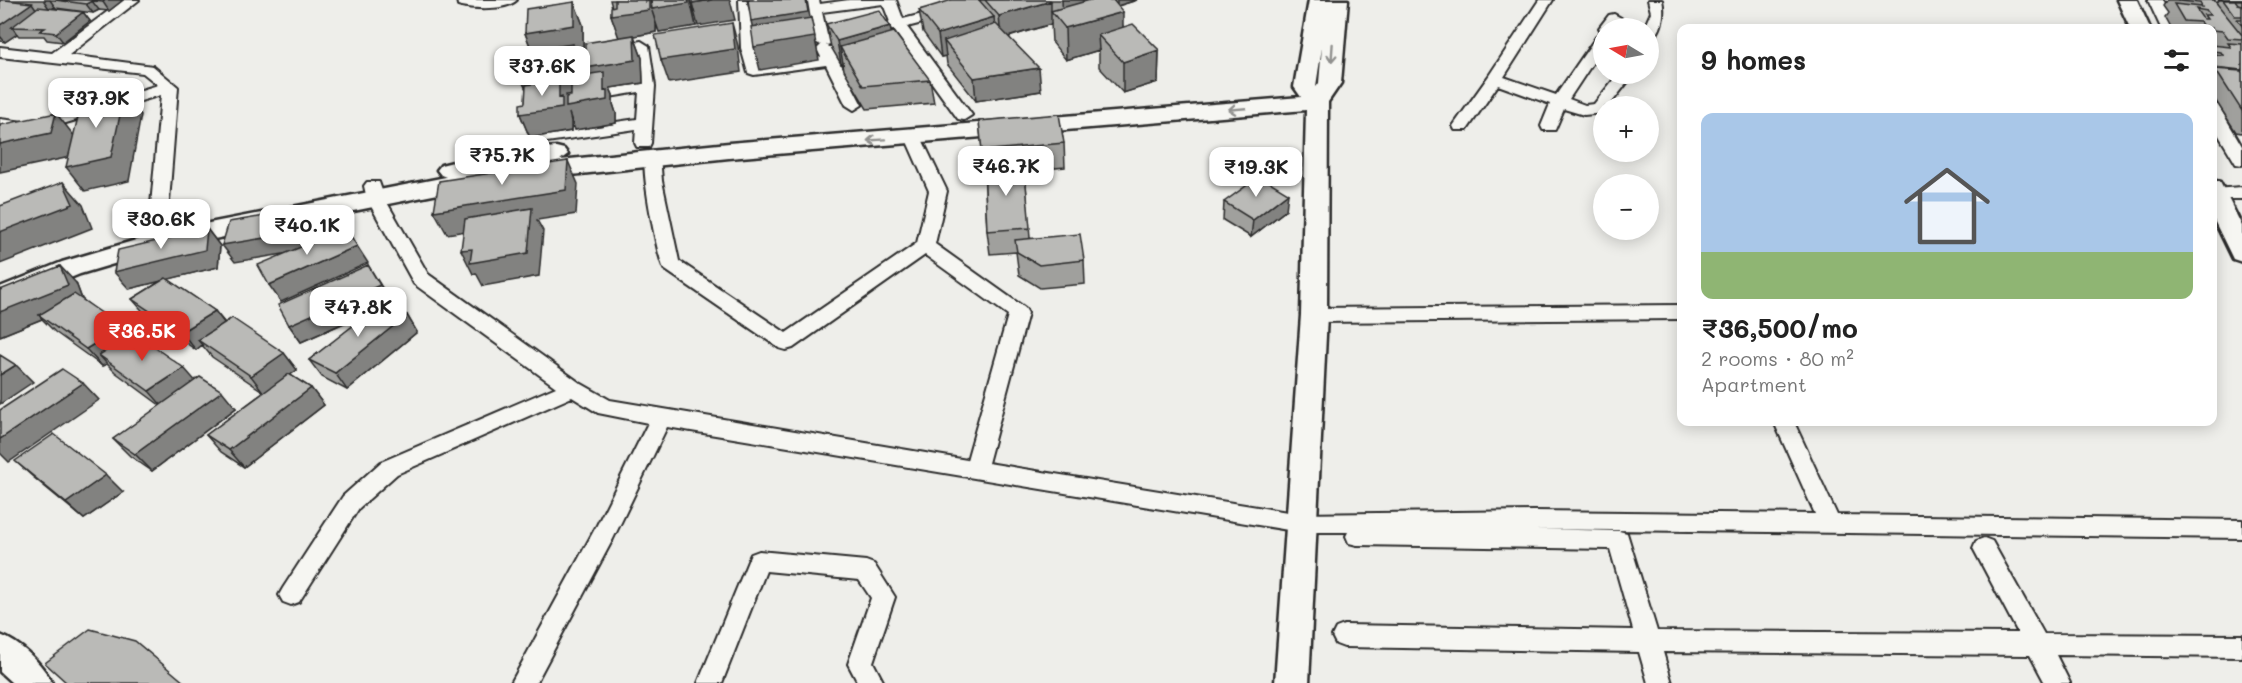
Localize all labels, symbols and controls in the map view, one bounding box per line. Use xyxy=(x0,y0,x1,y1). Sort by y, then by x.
north arrow xyxy=(1593,18,1659,84)
map controls xyxy=(1593,18,1659,240)
one-way arrow xyxy=(1326,42,1337,62)
text: 9 homes xyxy=(1701,43,1806,77)
icon: filters xyxy=(2160,44,2193,77)
pin: ₹37.6K xyxy=(493,46,591,97)
text: ₹37.6K xyxy=(508,52,576,78)
pin: ₹37.9K xyxy=(47,78,145,129)
text: ₹37.9K xyxy=(62,84,130,110)
button: + xyxy=(1593,96,1659,162)
one-way arrow xyxy=(1228,104,1248,115)
one-way arrow xyxy=(866,134,886,145)
pin: ₹75.7K xyxy=(453,135,551,186)
text: ₹75.7K xyxy=(469,141,535,167)
pin: ₹46.7K xyxy=(957,146,1055,197)
pin: ₹19.3K xyxy=(1207,147,1305,198)
text: ₹46.7K xyxy=(972,152,1040,178)
icon: home xyxy=(1893,152,2001,260)
text: ₹19.3K xyxy=(1223,153,1289,179)
button: − xyxy=(1593,174,1659,240)
pin: ₹30.6K xyxy=(112,199,210,250)
text: ₹30.6K xyxy=(126,205,196,231)
pin: ₹40.1K xyxy=(258,205,356,256)
text: ₹40.1K xyxy=(274,211,340,237)
pin: ₹47.8K xyxy=(309,287,407,338)
text: ₹47.8K xyxy=(324,293,392,319)
pin: ₹36.5K xyxy=(93,311,191,362)
text: ₹36,500/mo xyxy=(1701,311,1858,345)
text: ₹36.5K xyxy=(108,317,176,343)
text: 2 rooms · 80 m² xyxy=(1701,345,1854,371)
text: Apartment xyxy=(1701,371,1807,397)

